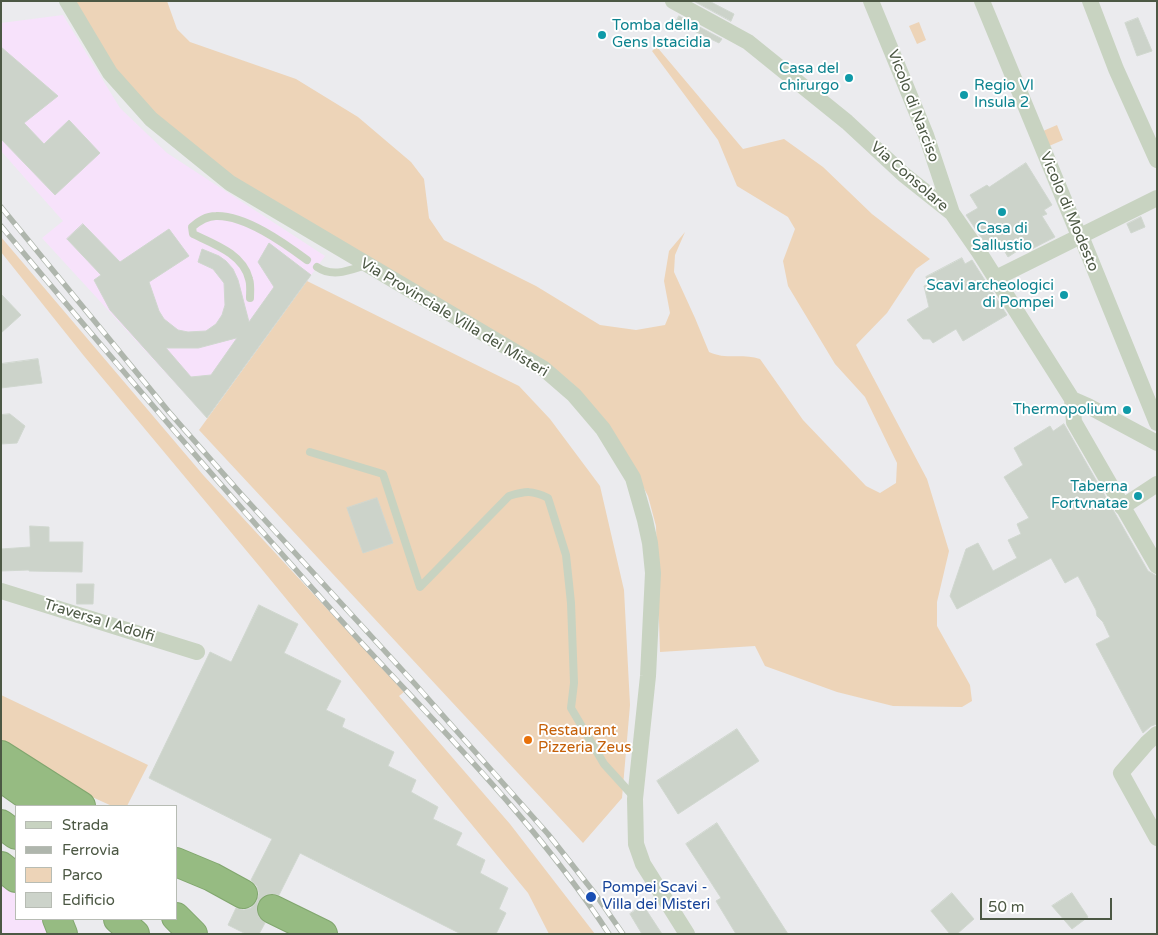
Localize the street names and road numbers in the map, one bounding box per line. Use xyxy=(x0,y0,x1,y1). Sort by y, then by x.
street label: Vicolo di Narciso xyxy=(883,47,943,165)
street label: Via Consolare xyxy=(866,138,952,216)
street label: Vicolo di Modesto xyxy=(1036,150,1102,274)
street label: Via Provinciale Villa dei Misteri xyxy=(357,255,551,381)
street label: Traversa I Adolfi xyxy=(41,596,157,646)

